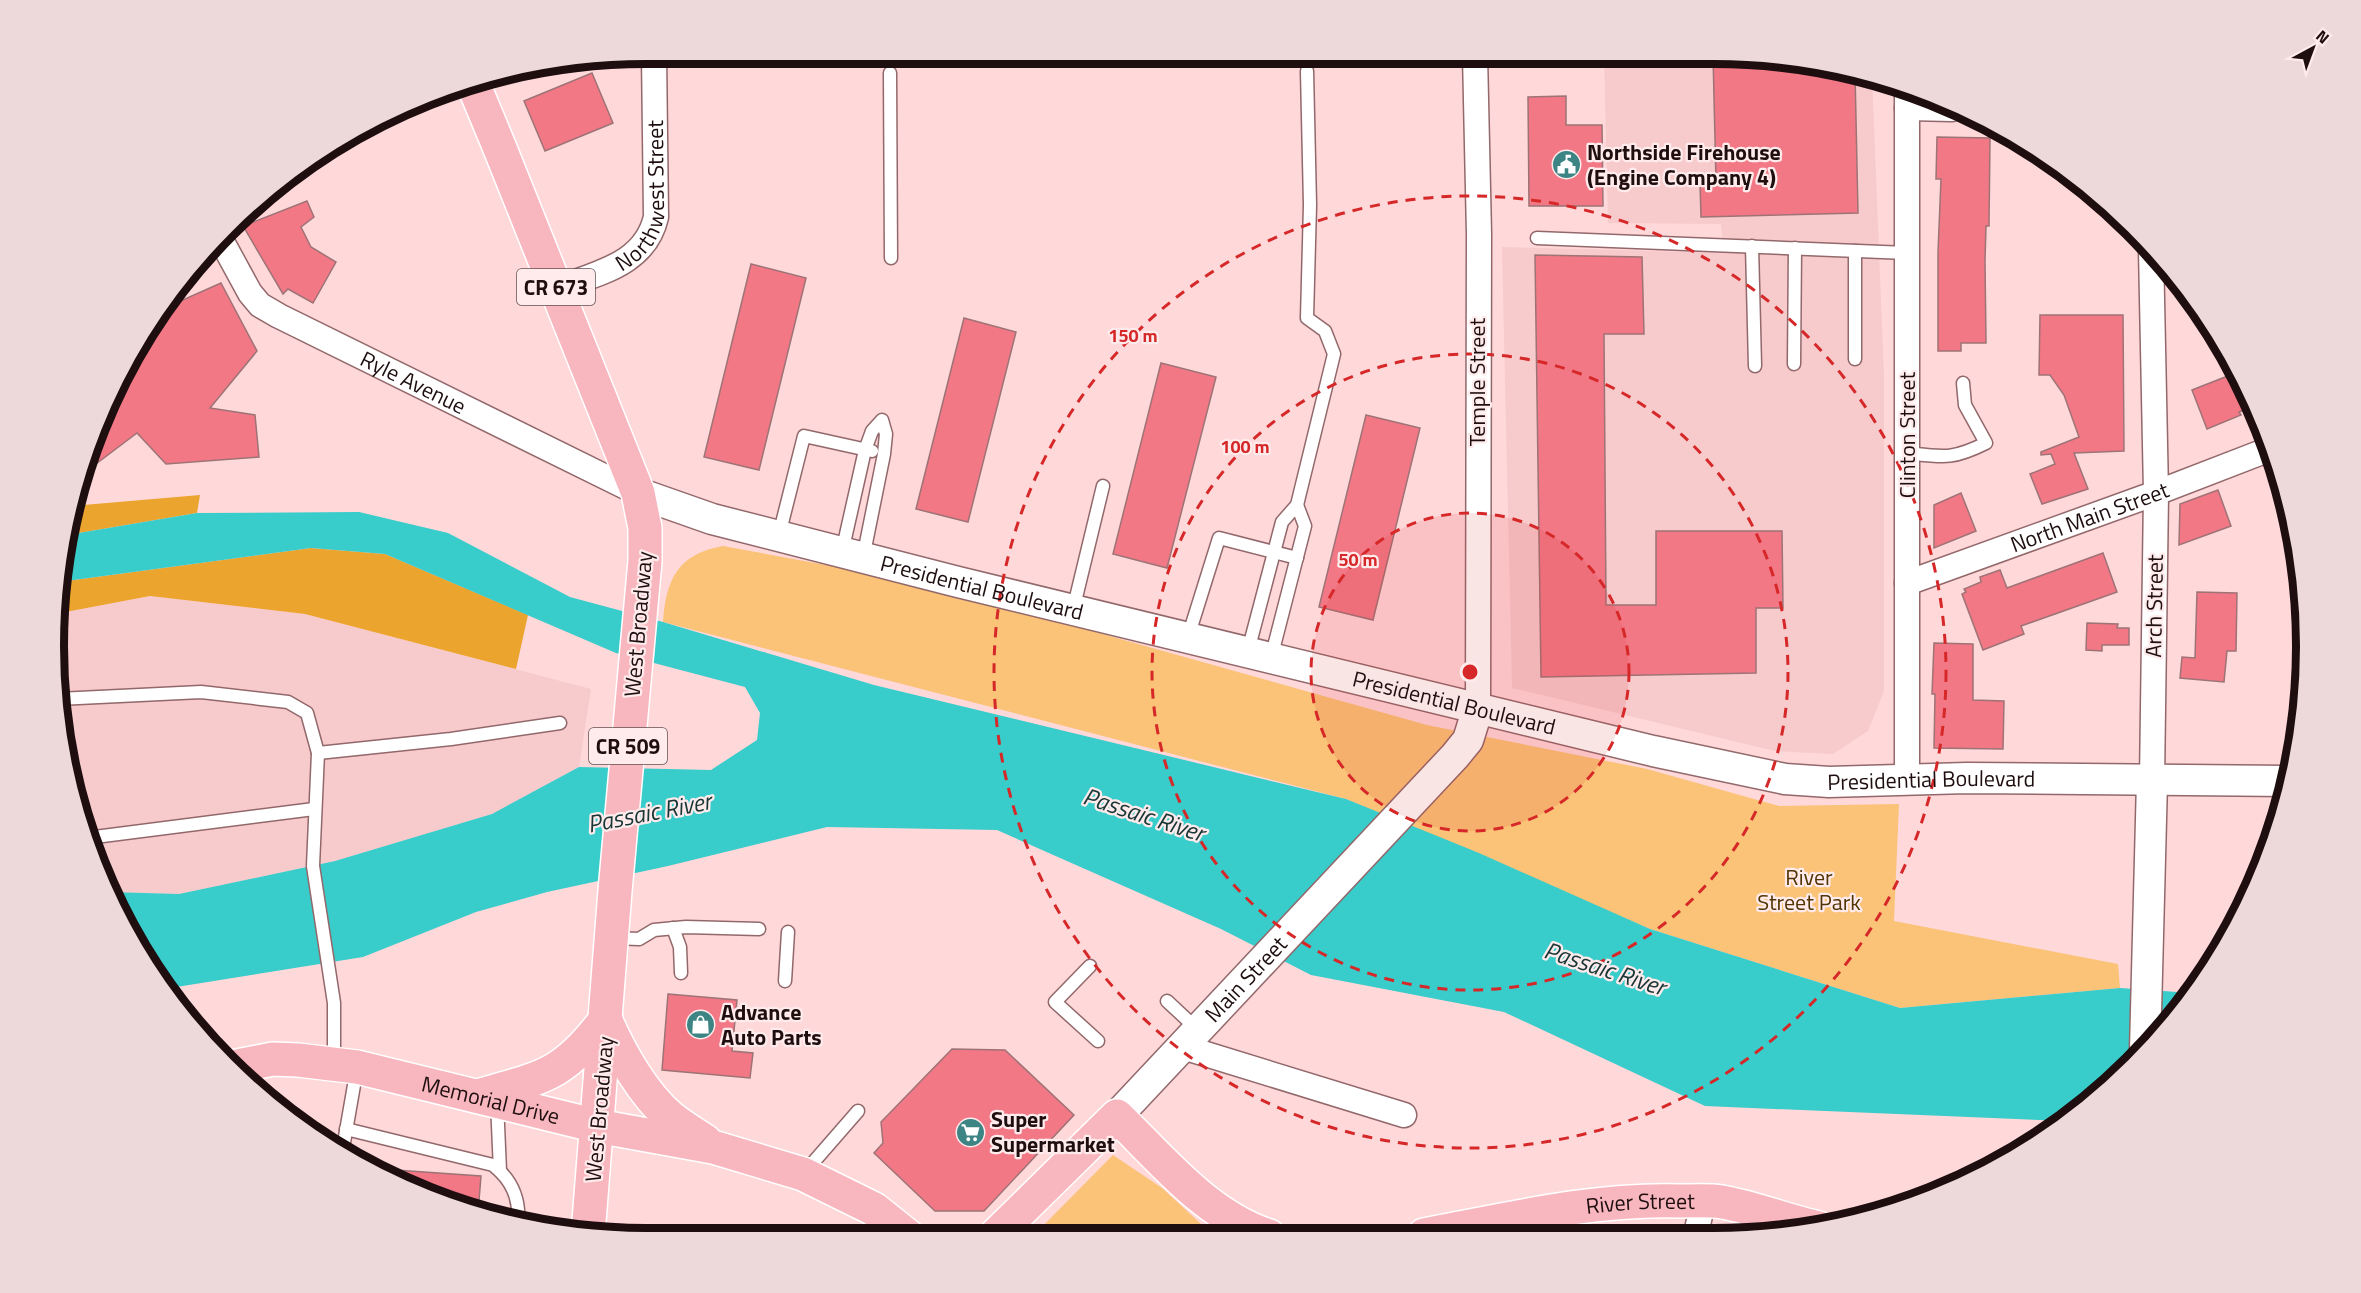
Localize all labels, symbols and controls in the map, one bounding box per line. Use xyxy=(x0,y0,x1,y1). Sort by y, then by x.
north arrow xyxy=(2283,18,2343,78)
text: N xyxy=(2311,24,2335,49)
street label: Northwest Street xyxy=(608,120,674,280)
place label: Northside Firehouse (Engine Company 4) xyxy=(1587,135,1781,194)
public building icon: Northside Firehouse (Engine Company 4) xyxy=(1550,149,1582,181)
road number: CR 673 xyxy=(517,269,595,305)
street label: Temple Street xyxy=(1460,318,1494,446)
text: 150 m xyxy=(1108,322,1158,349)
street label: Ryle Avenue xyxy=(355,342,472,423)
street label: Clinton Street xyxy=(1890,372,1924,498)
text: 100 m xyxy=(1220,433,1270,460)
street label: North Main Street xyxy=(2006,473,2174,561)
street label: Presidential Boulevard xyxy=(877,546,1087,629)
text: 50 m xyxy=(1338,546,1378,573)
street label: West Broadway xyxy=(615,549,661,698)
street label: Arch Street xyxy=(2136,554,2172,658)
street label: Presidential Boulevard xyxy=(1349,662,1559,744)
centre of rings xyxy=(1460,662,1480,682)
road number: CR 509 xyxy=(589,728,667,764)
street label: Presidential Boulevard xyxy=(1827,761,2035,799)
water label: Passaic River xyxy=(1079,778,1212,852)
water label: Passaic River xyxy=(584,782,717,842)
park label: River Street Park xyxy=(1757,860,1861,919)
street label: Main Street xyxy=(1196,928,1295,1030)
water label: Passaic River xyxy=(1540,932,1673,1006)
place label: Advance Auto Parts xyxy=(721,995,822,1054)
shop icon: Advance Auto Parts xyxy=(684,1009,716,1041)
street label: West Broadway xyxy=(576,1034,622,1183)
street label: Memorial Drive xyxy=(418,1067,563,1133)
place label: Super Supermarket xyxy=(991,1102,1115,1161)
supermarket icon: Super Supermarket xyxy=(954,1116,986,1148)
street label: River Street xyxy=(1584,1184,1695,1223)

